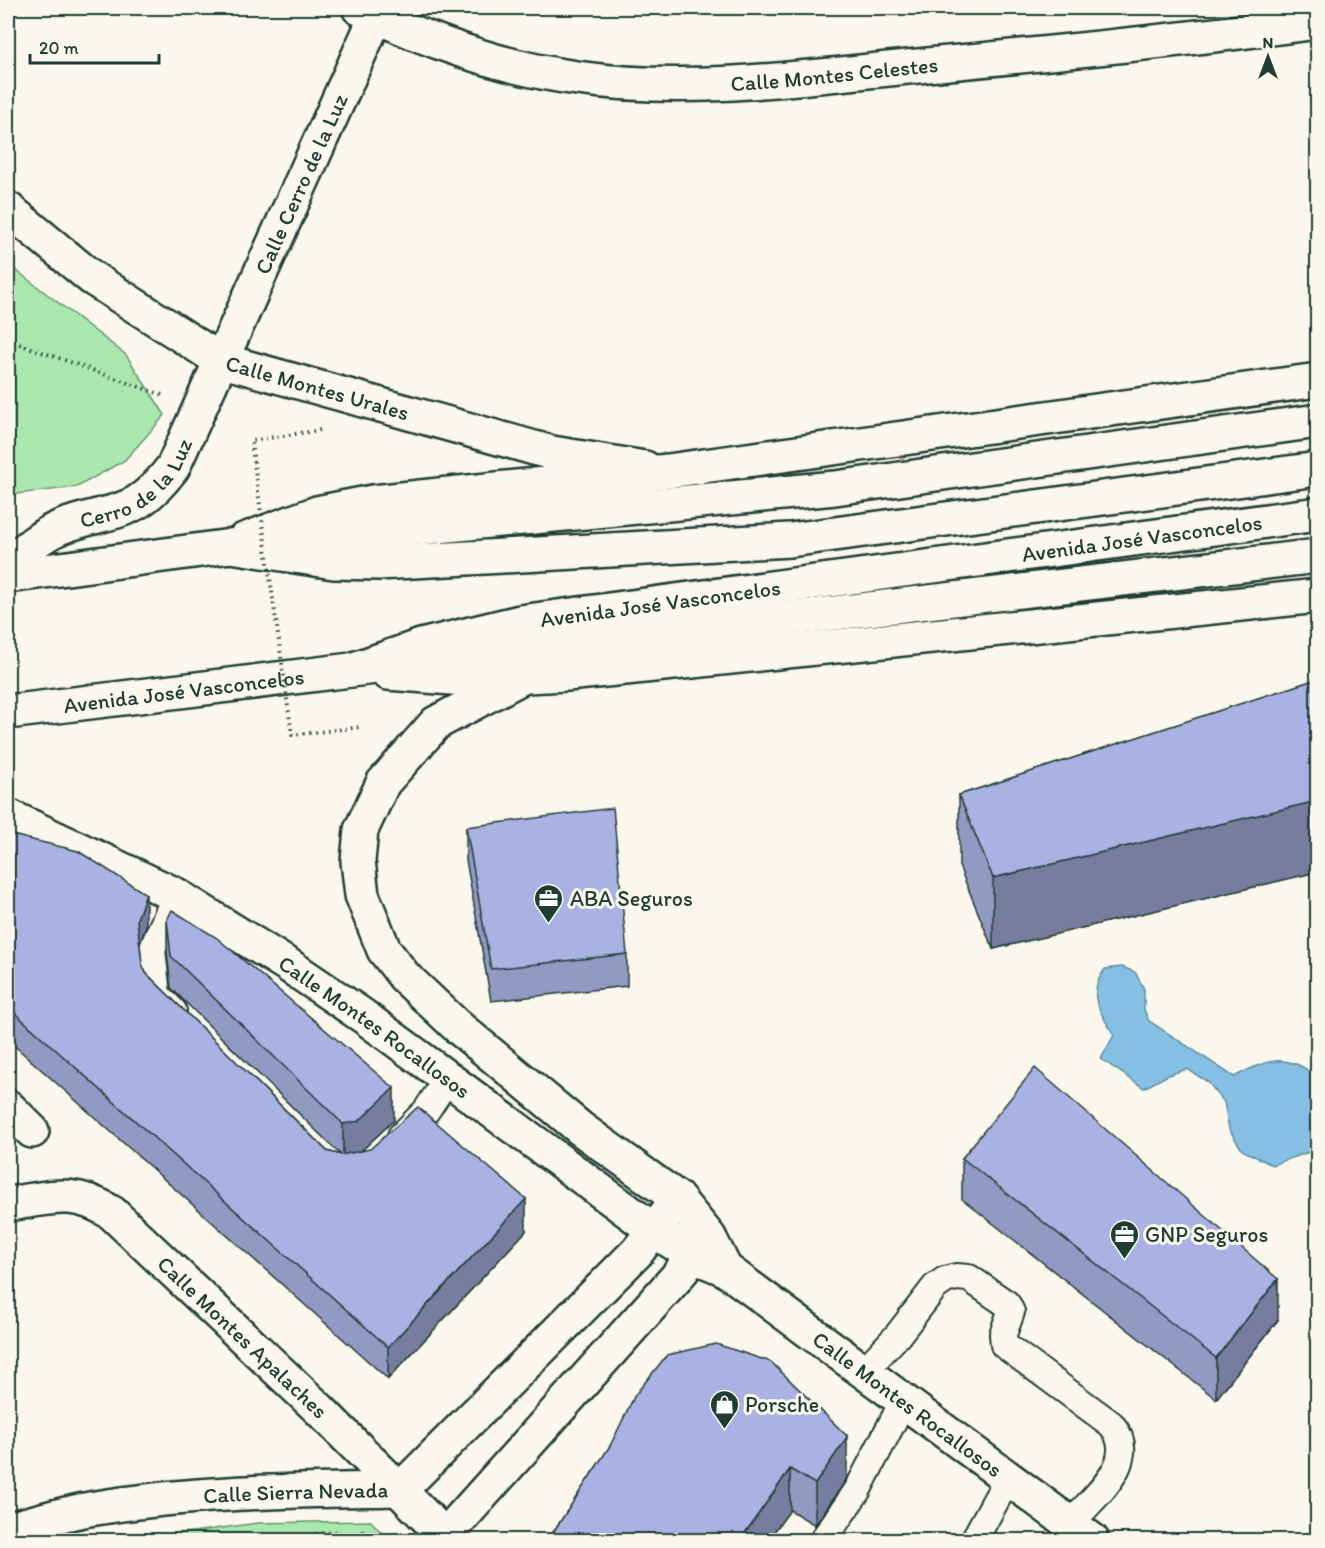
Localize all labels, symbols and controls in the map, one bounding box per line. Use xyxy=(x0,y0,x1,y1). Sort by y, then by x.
scale bar xyxy=(30,27,159,65)
north arrow xyxy=(1238,27,1298,87)
text: N xyxy=(1263,33,1273,52)
text: 20 m xyxy=(39,37,79,59)
street label: Calle Montes Celestes xyxy=(730,51,939,97)
street label: Calle Cerro de la Luz xyxy=(248,89,353,278)
street label: Calle Montes Urales xyxy=(223,349,412,426)
street label: Cerro de la Luz xyxy=(77,434,198,534)
street label: Avenida José Vasconcelos xyxy=(1020,508,1264,567)
street label: Avenida José Vasconcelos xyxy=(538,573,782,633)
street label: Avenida José Vasconcelos xyxy=(62,662,306,719)
office icon: ABA Seguros xyxy=(533,882,565,924)
place label: ABA Seguros xyxy=(570,885,693,912)
street label: Calle Montes Rocallosos xyxy=(274,949,476,1104)
office icon: GNP Seguros xyxy=(1108,1218,1140,1260)
place label: GNP Seguros xyxy=(1145,1221,1268,1248)
street label: Calle Montes Apalaches xyxy=(152,1250,334,1424)
street label: Calle Montes Rocallosos xyxy=(807,1325,1008,1483)
shop icon: Porsche xyxy=(708,1388,740,1430)
place label: Porsche xyxy=(745,1391,819,1418)
street label: Calle Sierra Nevada xyxy=(202,1476,389,1509)

